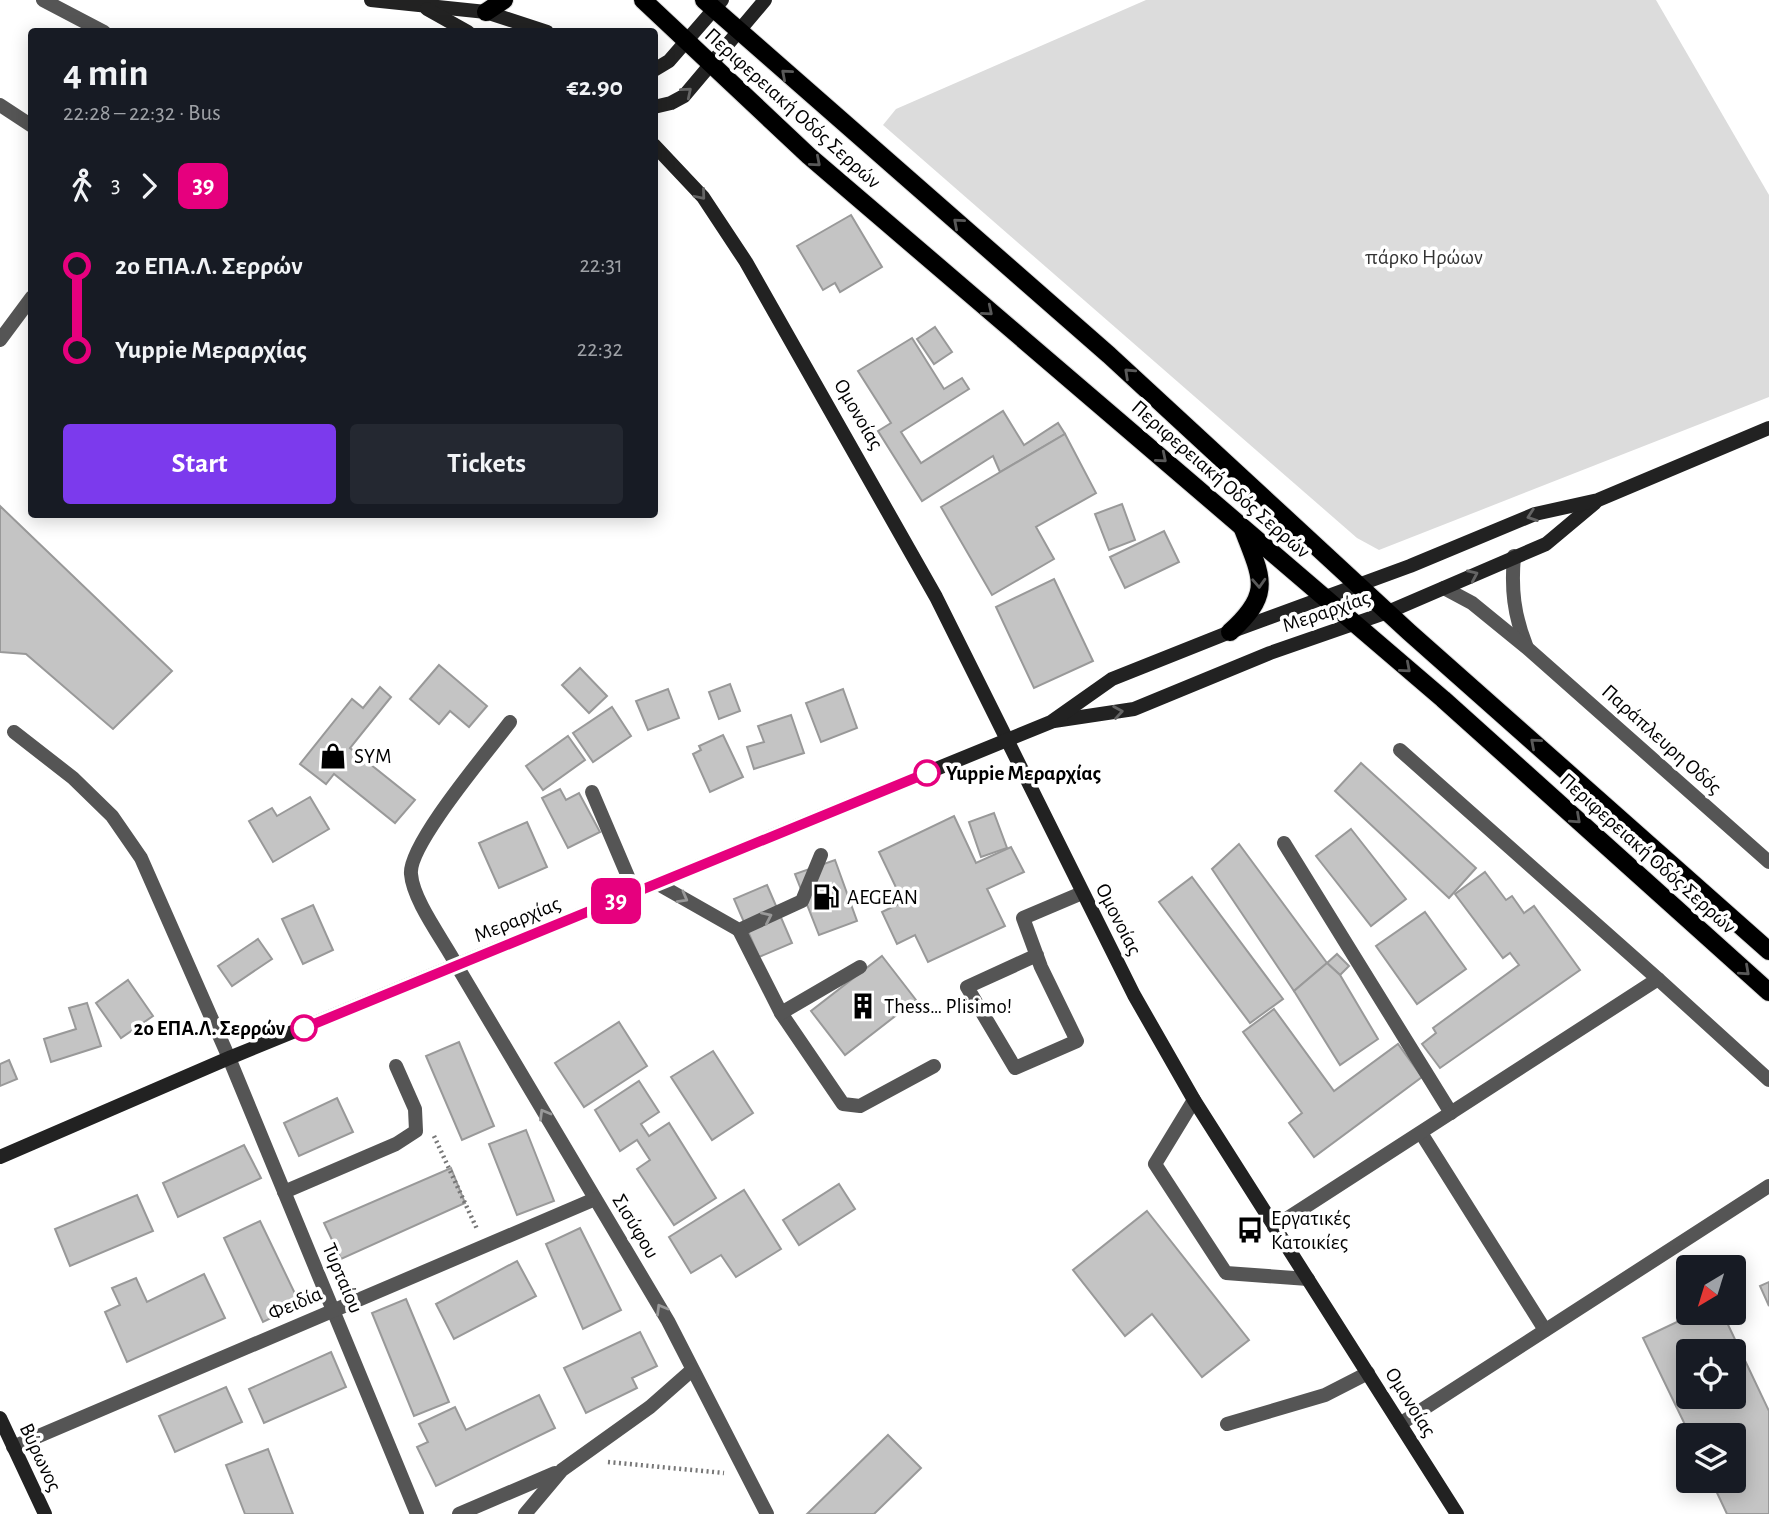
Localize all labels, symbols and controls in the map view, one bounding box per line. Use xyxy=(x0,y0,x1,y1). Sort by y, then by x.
street label: Περιφερειακή Οδός Σερρών xyxy=(701,24,885,193)
text: 4 min xyxy=(63,55,149,93)
one-way arrow xyxy=(781,70,794,82)
text: €2.90 xyxy=(567,74,623,100)
one-way arrow xyxy=(678,88,691,100)
text: 22:28 – 22:32 · Bus xyxy=(63,102,221,125)
one-way arrow xyxy=(808,154,821,166)
icon: walk xyxy=(63,167,101,205)
icon: forward xyxy=(130,167,168,205)
text: 3 xyxy=(111,174,120,197)
text: 39 xyxy=(192,174,214,198)
one-way arrow xyxy=(692,188,705,200)
one-way arrow xyxy=(954,219,967,231)
park label: πάρκο Ηρώων xyxy=(1364,247,1483,268)
text: 2ο ΕΠΑ.Λ. Σερρών xyxy=(115,253,303,279)
text: 22:31 xyxy=(579,254,623,277)
one-way arrow xyxy=(980,303,992,316)
text: Yuppie Μεραρχίας xyxy=(115,337,307,363)
text: 22:32 xyxy=(577,338,623,361)
one-way arrow xyxy=(1124,369,1137,382)
street label: Ομονοίας xyxy=(830,375,887,453)
street label: Περιφερειακή Οδός Σερρών xyxy=(1128,397,1314,562)
button: Start xyxy=(63,424,336,504)
button: Tickets xyxy=(350,424,623,504)
one-way arrow xyxy=(1154,450,1167,462)
one-way arrow xyxy=(1527,508,1539,522)
one-way arrow xyxy=(1466,569,1478,583)
one-way arrow xyxy=(1251,578,1266,589)
street label: Μεραρχίας xyxy=(1280,587,1373,636)
one-way arrow xyxy=(1398,660,1411,672)
street label: Παράπλευρη Οδός xyxy=(1598,681,1725,798)
one-way arrow xyxy=(1112,704,1124,719)
one-way arrow xyxy=(1530,739,1543,751)
shop icon: SYM xyxy=(318,741,348,771)
place label: SYM xyxy=(354,746,392,767)
marker: Yuppie Μεραρχίας xyxy=(914,760,940,786)
place label: Yuppie Μεραρχίας xyxy=(946,763,1101,784)
street label: Περιφερειακή Οδός Σερρών xyxy=(1556,769,1740,938)
one-way arrow xyxy=(1568,811,1581,823)
line badge: 39 xyxy=(584,878,648,924)
street label: Ομονοίας xyxy=(1092,880,1145,958)
fuel station icon: AEGEAN xyxy=(811,882,841,912)
place label: AEGEAN xyxy=(847,887,918,908)
text: 39 xyxy=(605,889,627,913)
one-way arrow xyxy=(675,890,688,903)
street label: Μεραρχίας xyxy=(471,893,563,946)
one-way arrow xyxy=(760,911,773,925)
one-way arrow xyxy=(1737,963,1750,975)
building icon: Thess… Plisimo! xyxy=(848,991,878,1021)
place label: Thess… Plisimo! xyxy=(884,996,1012,1017)
marker: 2ο ΕΠΑ.Λ. Σερρών xyxy=(291,1015,317,1041)
place label: 2ο ΕΠΑ.Λ. Σερρών xyxy=(134,1018,285,1039)
one-way arrow xyxy=(540,1108,553,1121)
street label: Σισύφου xyxy=(608,1190,663,1262)
place label: Εργατικές Κατοικίες xyxy=(1271,1208,1351,1253)
bus stop icon: Εργατικές Κατοικίες xyxy=(1235,1215,1265,1245)
street label: Τυρταίου xyxy=(318,1240,367,1316)
north arrow xyxy=(1676,1255,1746,1325)
map controls xyxy=(1676,1255,1746,1493)
street label: Φειδία xyxy=(265,1283,325,1324)
one-way arrow xyxy=(656,1304,669,1317)
button: locate xyxy=(1676,1339,1746,1409)
street label: Ομονοίας xyxy=(1381,1364,1440,1441)
street label: Βύρωνος xyxy=(16,1420,65,1494)
button: layers xyxy=(1676,1423,1746,1493)

